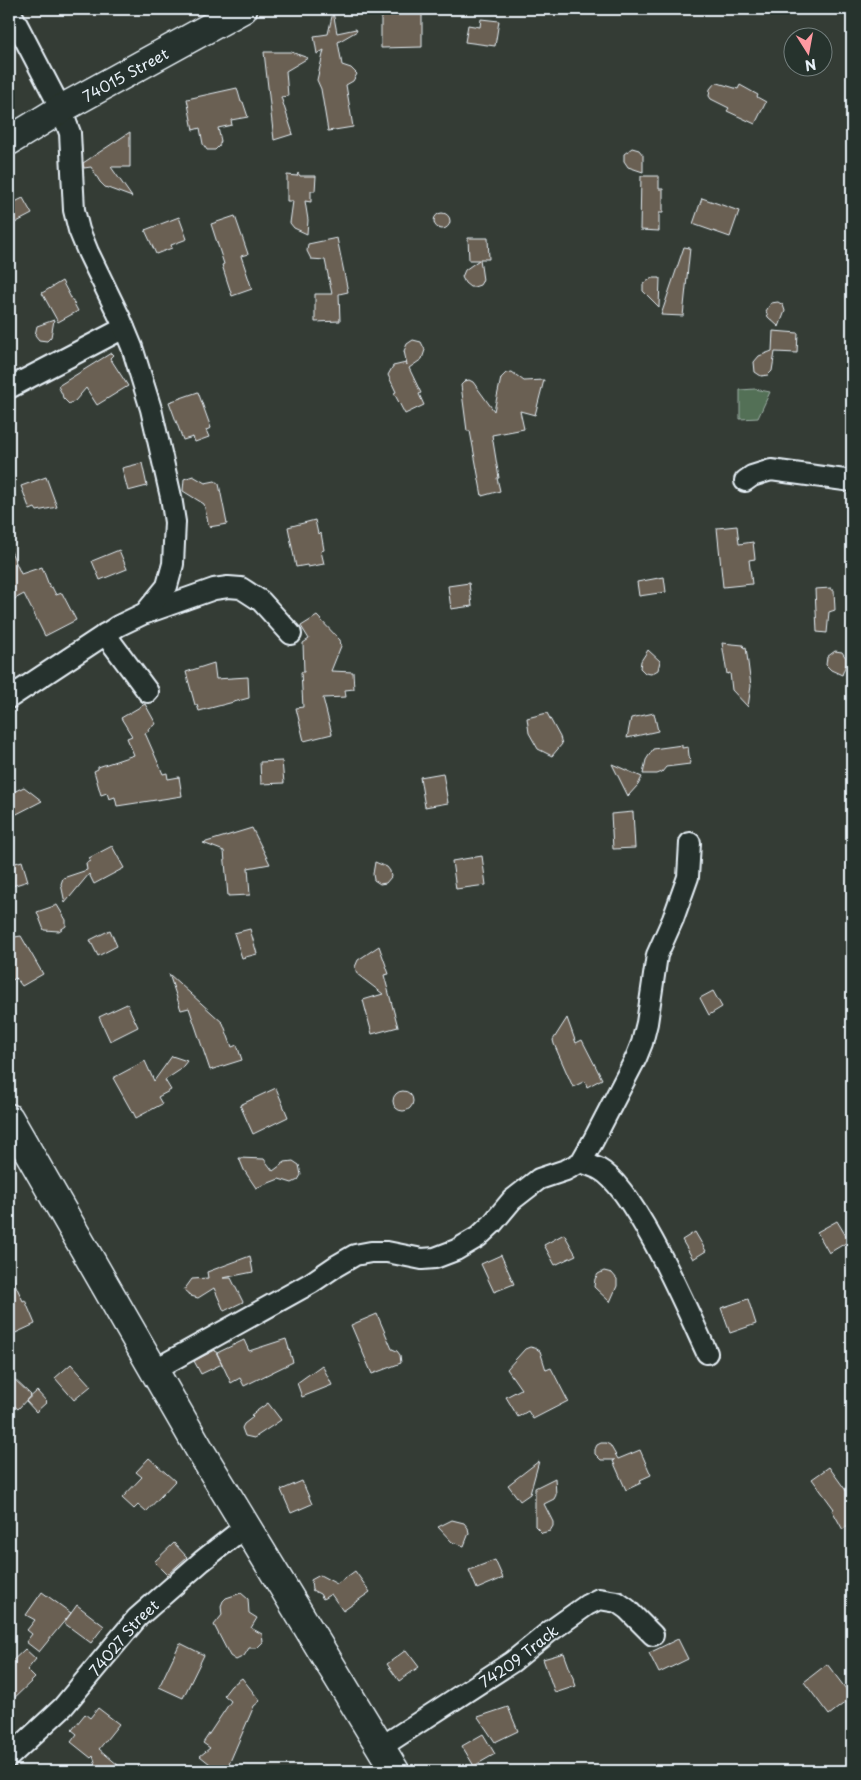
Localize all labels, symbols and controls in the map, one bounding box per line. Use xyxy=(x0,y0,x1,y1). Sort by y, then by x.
north arrow xyxy=(784,28,834,78)
street label: 74015 Street xyxy=(78,41,172,107)
text: N xyxy=(803,54,818,77)
street label: 74027 Street xyxy=(83,1593,163,1680)
street label: 74209 Track xyxy=(474,1618,562,1692)

